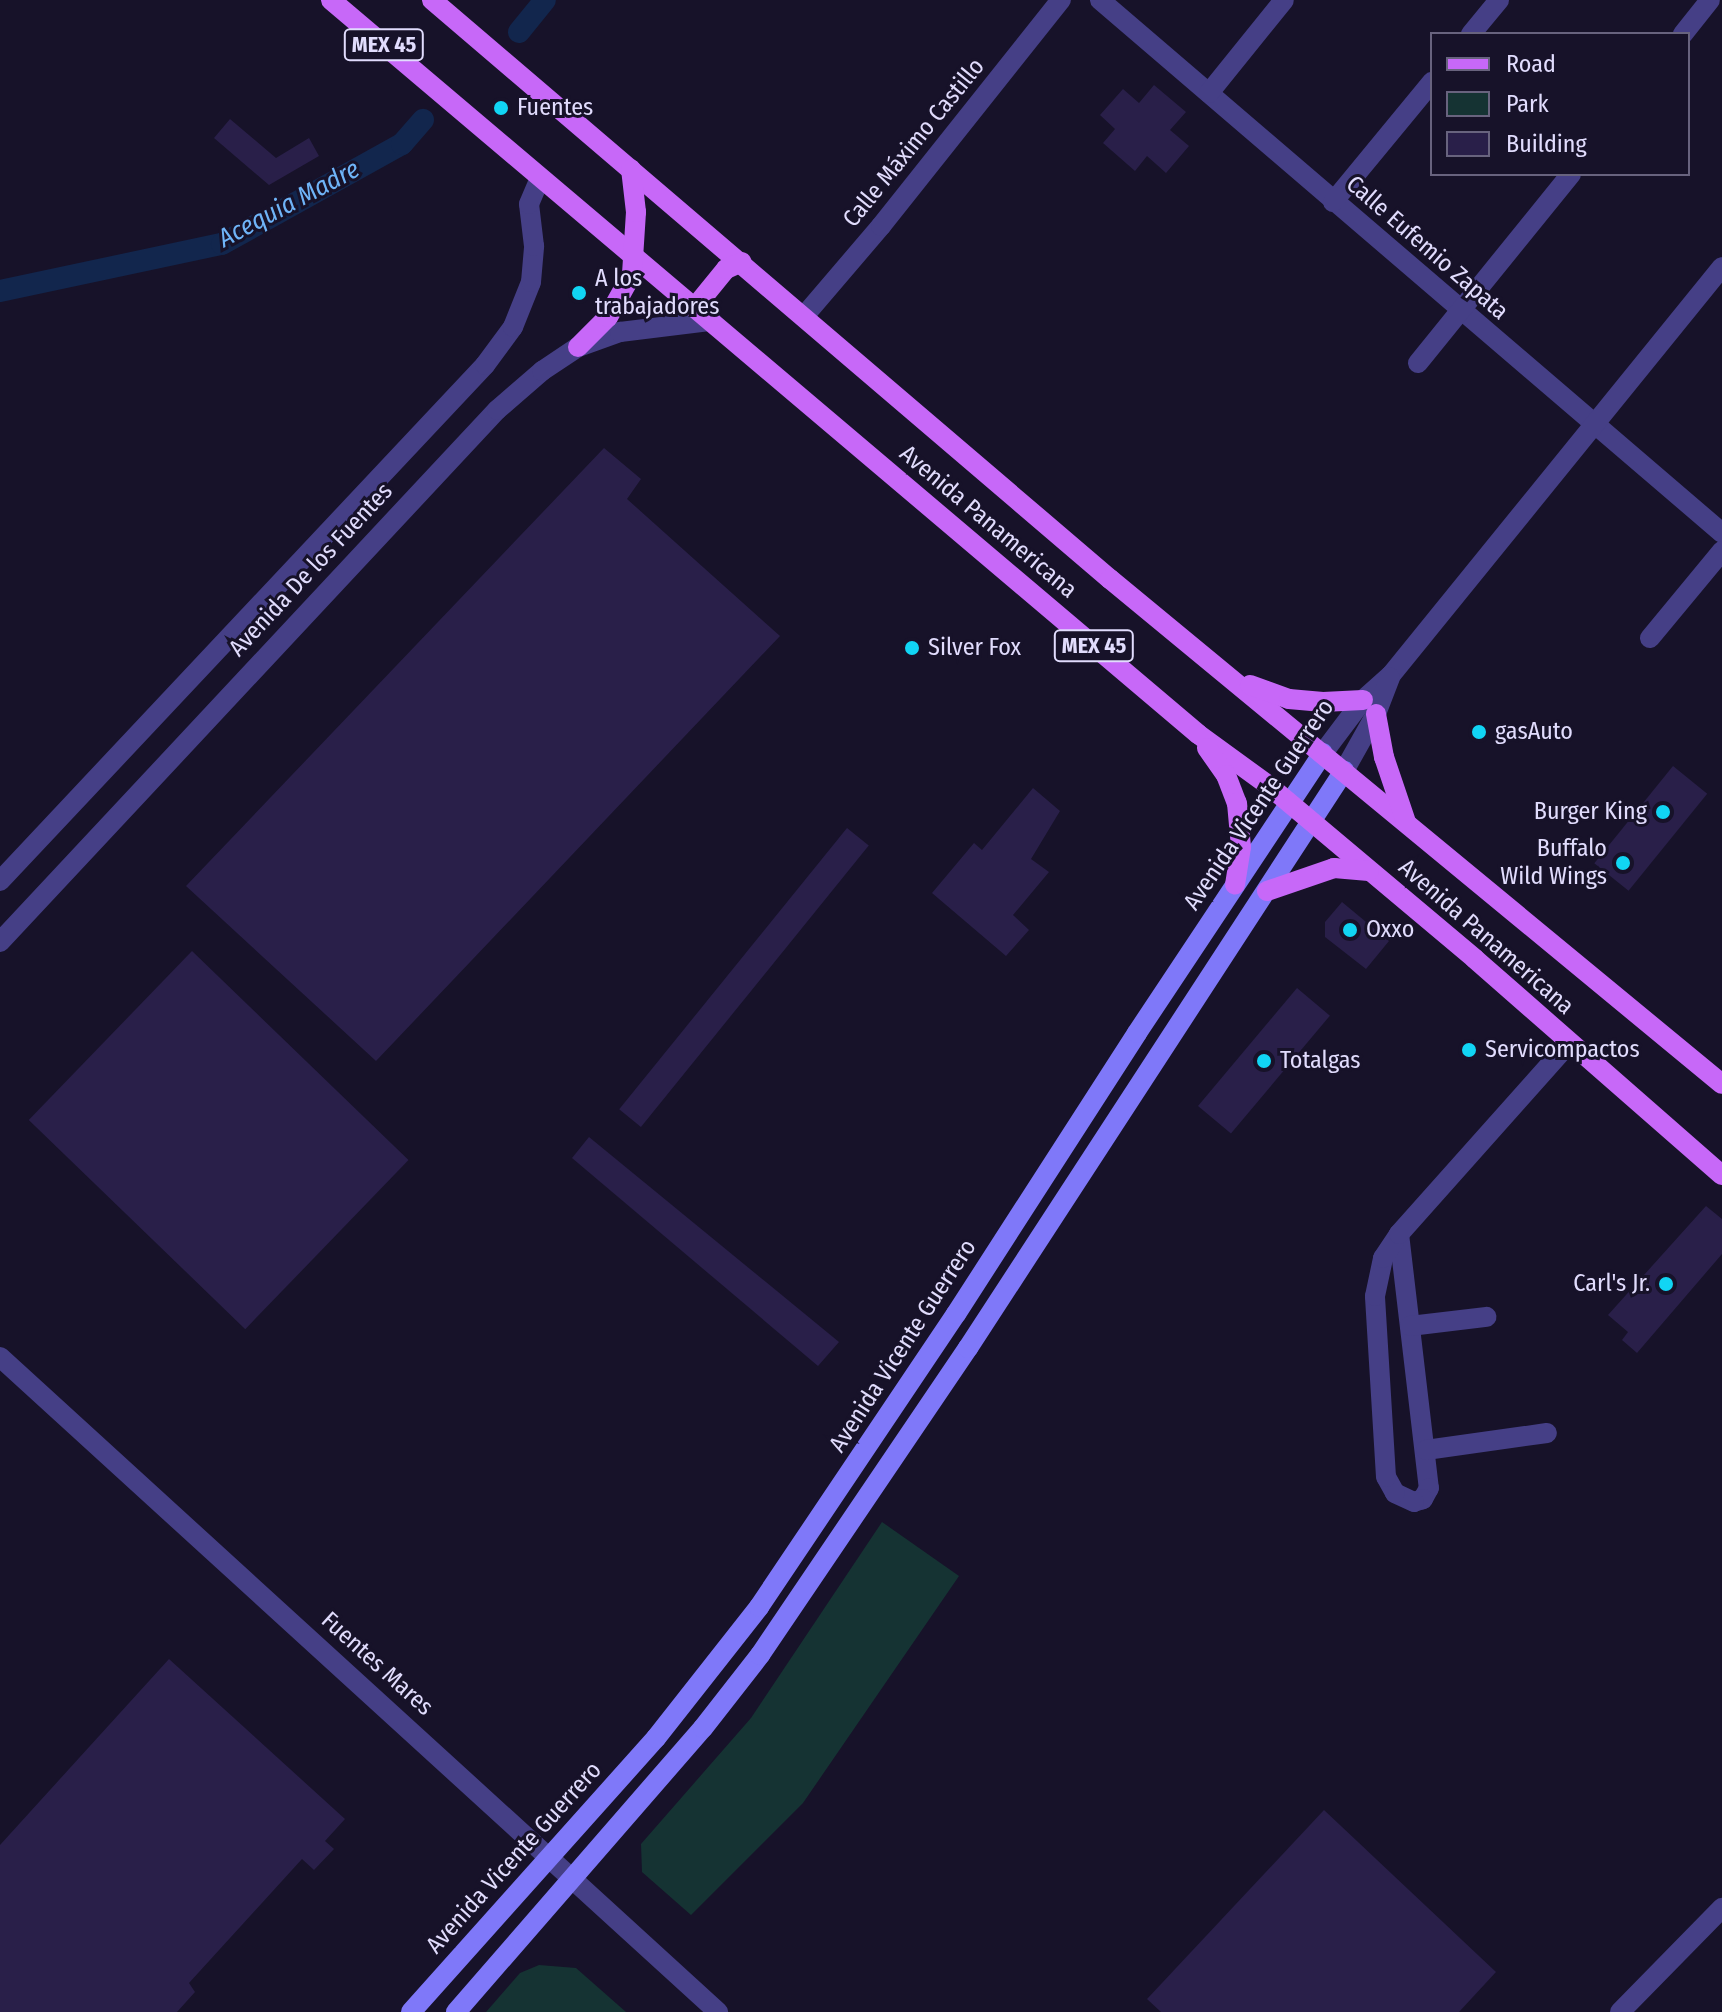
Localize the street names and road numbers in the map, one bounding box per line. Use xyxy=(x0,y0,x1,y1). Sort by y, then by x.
road number: MEX 45 xyxy=(342,27,426,63)
street label: Calle Máximo Castillo xyxy=(837,53,991,233)
street label: Calle Eufemio Zapata xyxy=(1340,170,1514,326)
street label: Avenida Panamericana xyxy=(894,439,1082,605)
street label: Avenida De los Fuentes xyxy=(223,477,399,663)
road number: MEX 45 xyxy=(1052,628,1136,664)
street label: Avenida Vicente Guerrero xyxy=(1178,694,1340,916)
street label: Avenida Panamericana xyxy=(1393,853,1579,1021)
street label: Avenida Vicente Guerrero xyxy=(823,1234,983,1458)
street label: Fuentes Mares xyxy=(315,1606,439,1722)
street label: Avenida Vicente Guerrero xyxy=(420,1756,608,1960)

